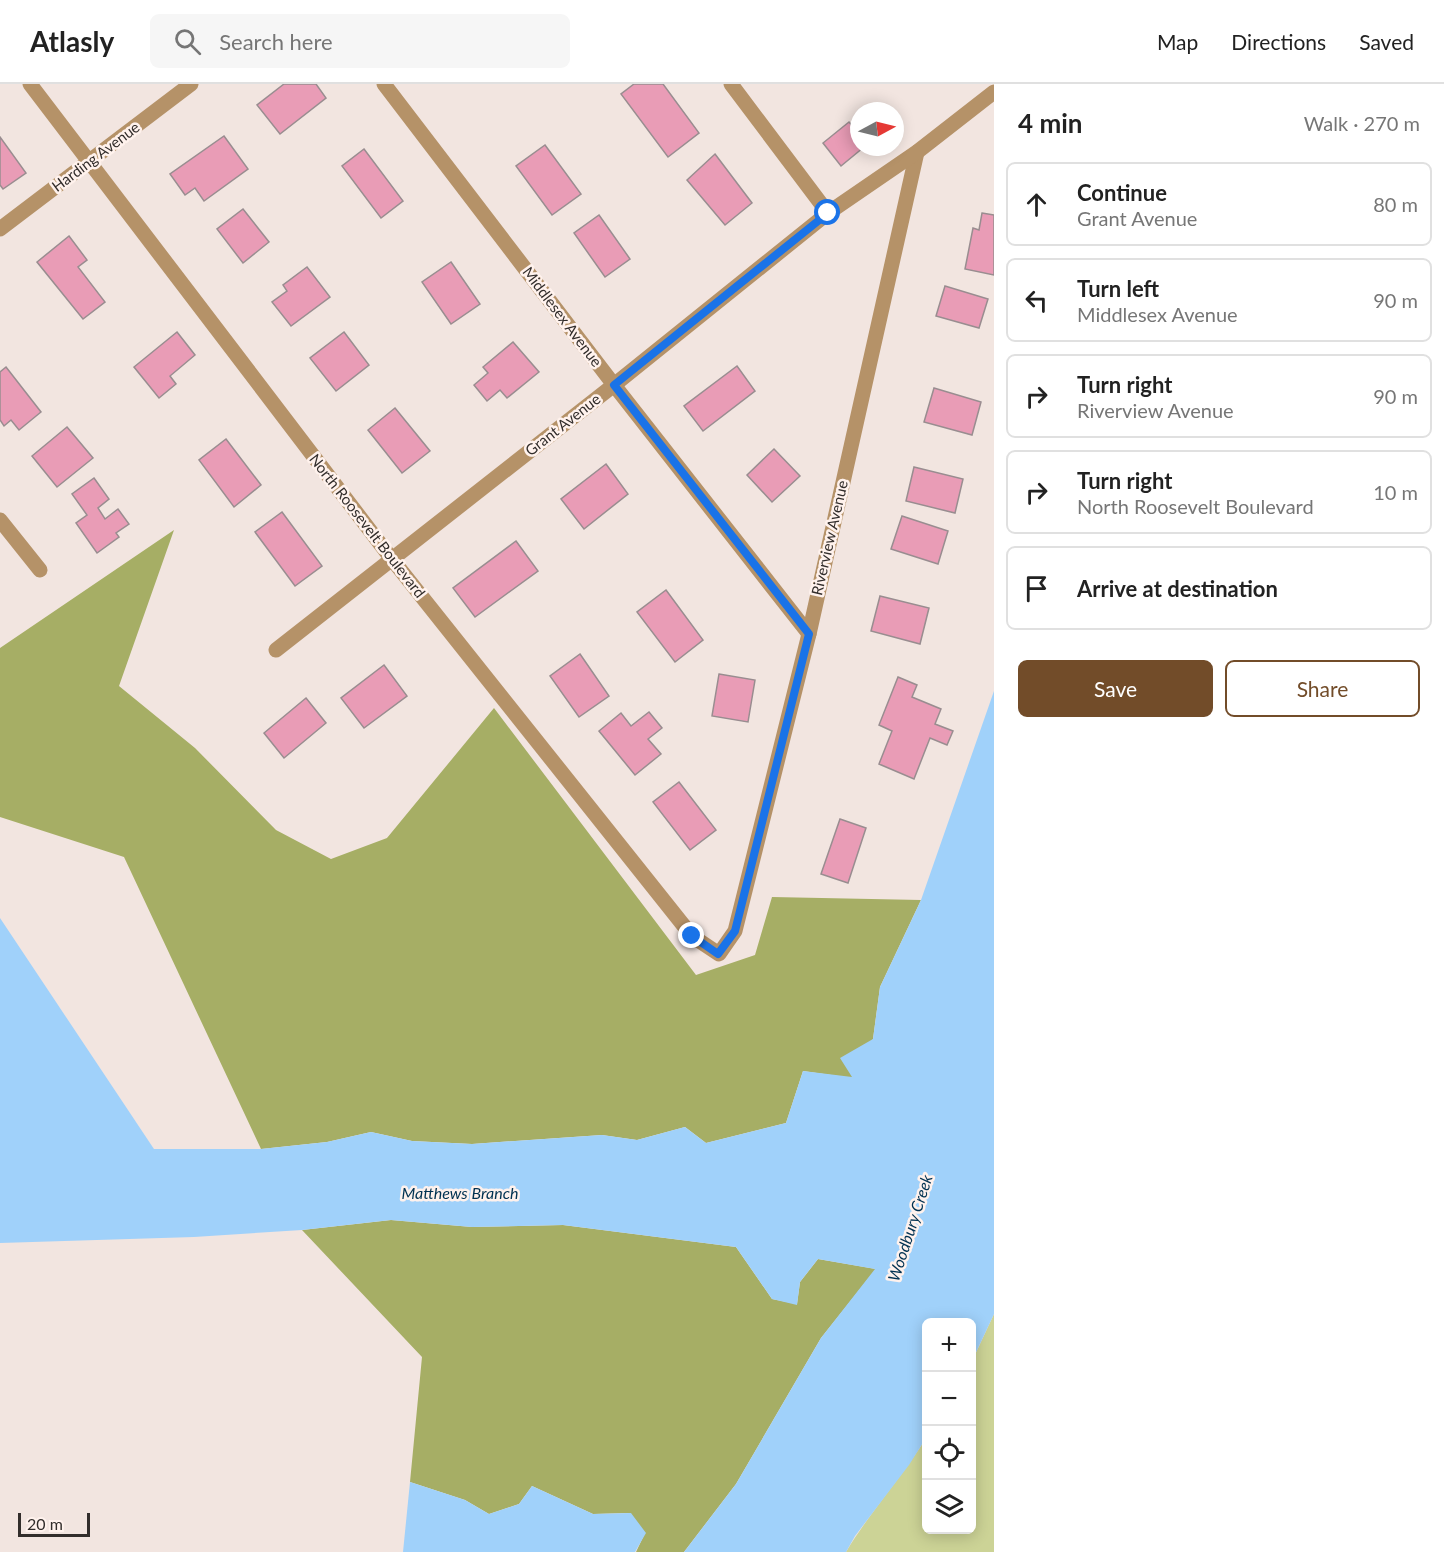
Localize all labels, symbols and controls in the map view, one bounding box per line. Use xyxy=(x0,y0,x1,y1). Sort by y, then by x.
search box xyxy=(150,14,570,68)
text: Atlasly xyxy=(30,24,114,58)
icon: search xyxy=(171,25,204,58)
text: Search here xyxy=(219,28,333,55)
text: Map xyxy=(1157,29,1198,54)
text: Directions xyxy=(1231,29,1326,54)
text: Saved xyxy=(1359,29,1414,54)
north arrow xyxy=(850,102,904,156)
text: 4 min xyxy=(1018,107,1082,139)
text: Walk · 270 m xyxy=(1304,111,1420,135)
street label: Harding Avenue xyxy=(48,117,143,195)
text: Continue xyxy=(1077,179,1167,206)
icon: ahead xyxy=(1020,188,1053,221)
text: 80 m xyxy=(1373,192,1418,216)
route start xyxy=(814,199,840,225)
text: Grant Avenue xyxy=(1077,206,1197,230)
street label: Middlesex Avenue xyxy=(519,263,606,370)
text: Turn left xyxy=(1077,275,1159,302)
icon: left xyxy=(1020,284,1053,317)
text: 90 m xyxy=(1373,288,1418,312)
text: Middlesex Avenue xyxy=(1077,302,1238,326)
text: Turn right xyxy=(1077,371,1172,398)
icon: right xyxy=(1020,380,1053,413)
text: 90 m xyxy=(1373,384,1418,408)
street label: Grant Avenue xyxy=(521,389,604,459)
text: Riverview Avenue xyxy=(1077,398,1234,422)
street label: North Roosevelt Boulevard xyxy=(306,450,430,601)
text: Turn right xyxy=(1077,467,1172,494)
icon: right xyxy=(1020,476,1053,509)
street label: Riverview Avenue xyxy=(807,478,851,597)
text: 10 m xyxy=(1373,480,1418,504)
text: North Roosevelt Boulevard xyxy=(1077,494,1314,518)
icon: arrive xyxy=(1020,572,1053,605)
text: Arrive at destination xyxy=(1077,575,1278,602)
button: Save xyxy=(1018,660,1213,717)
button: Share xyxy=(1225,660,1420,717)
route end xyxy=(678,922,704,948)
water label: Woodbury Creek xyxy=(883,1172,936,1284)
water label: Matthews Branch xyxy=(402,1183,518,1202)
map controls xyxy=(922,1318,976,1534)
button: + xyxy=(922,1318,976,1372)
button: − xyxy=(922,1372,976,1426)
button: locate xyxy=(922,1426,976,1480)
button: layers xyxy=(922,1480,976,1534)
scale bar xyxy=(18,1510,90,1538)
text: 20 m xyxy=(27,1514,63,1533)

